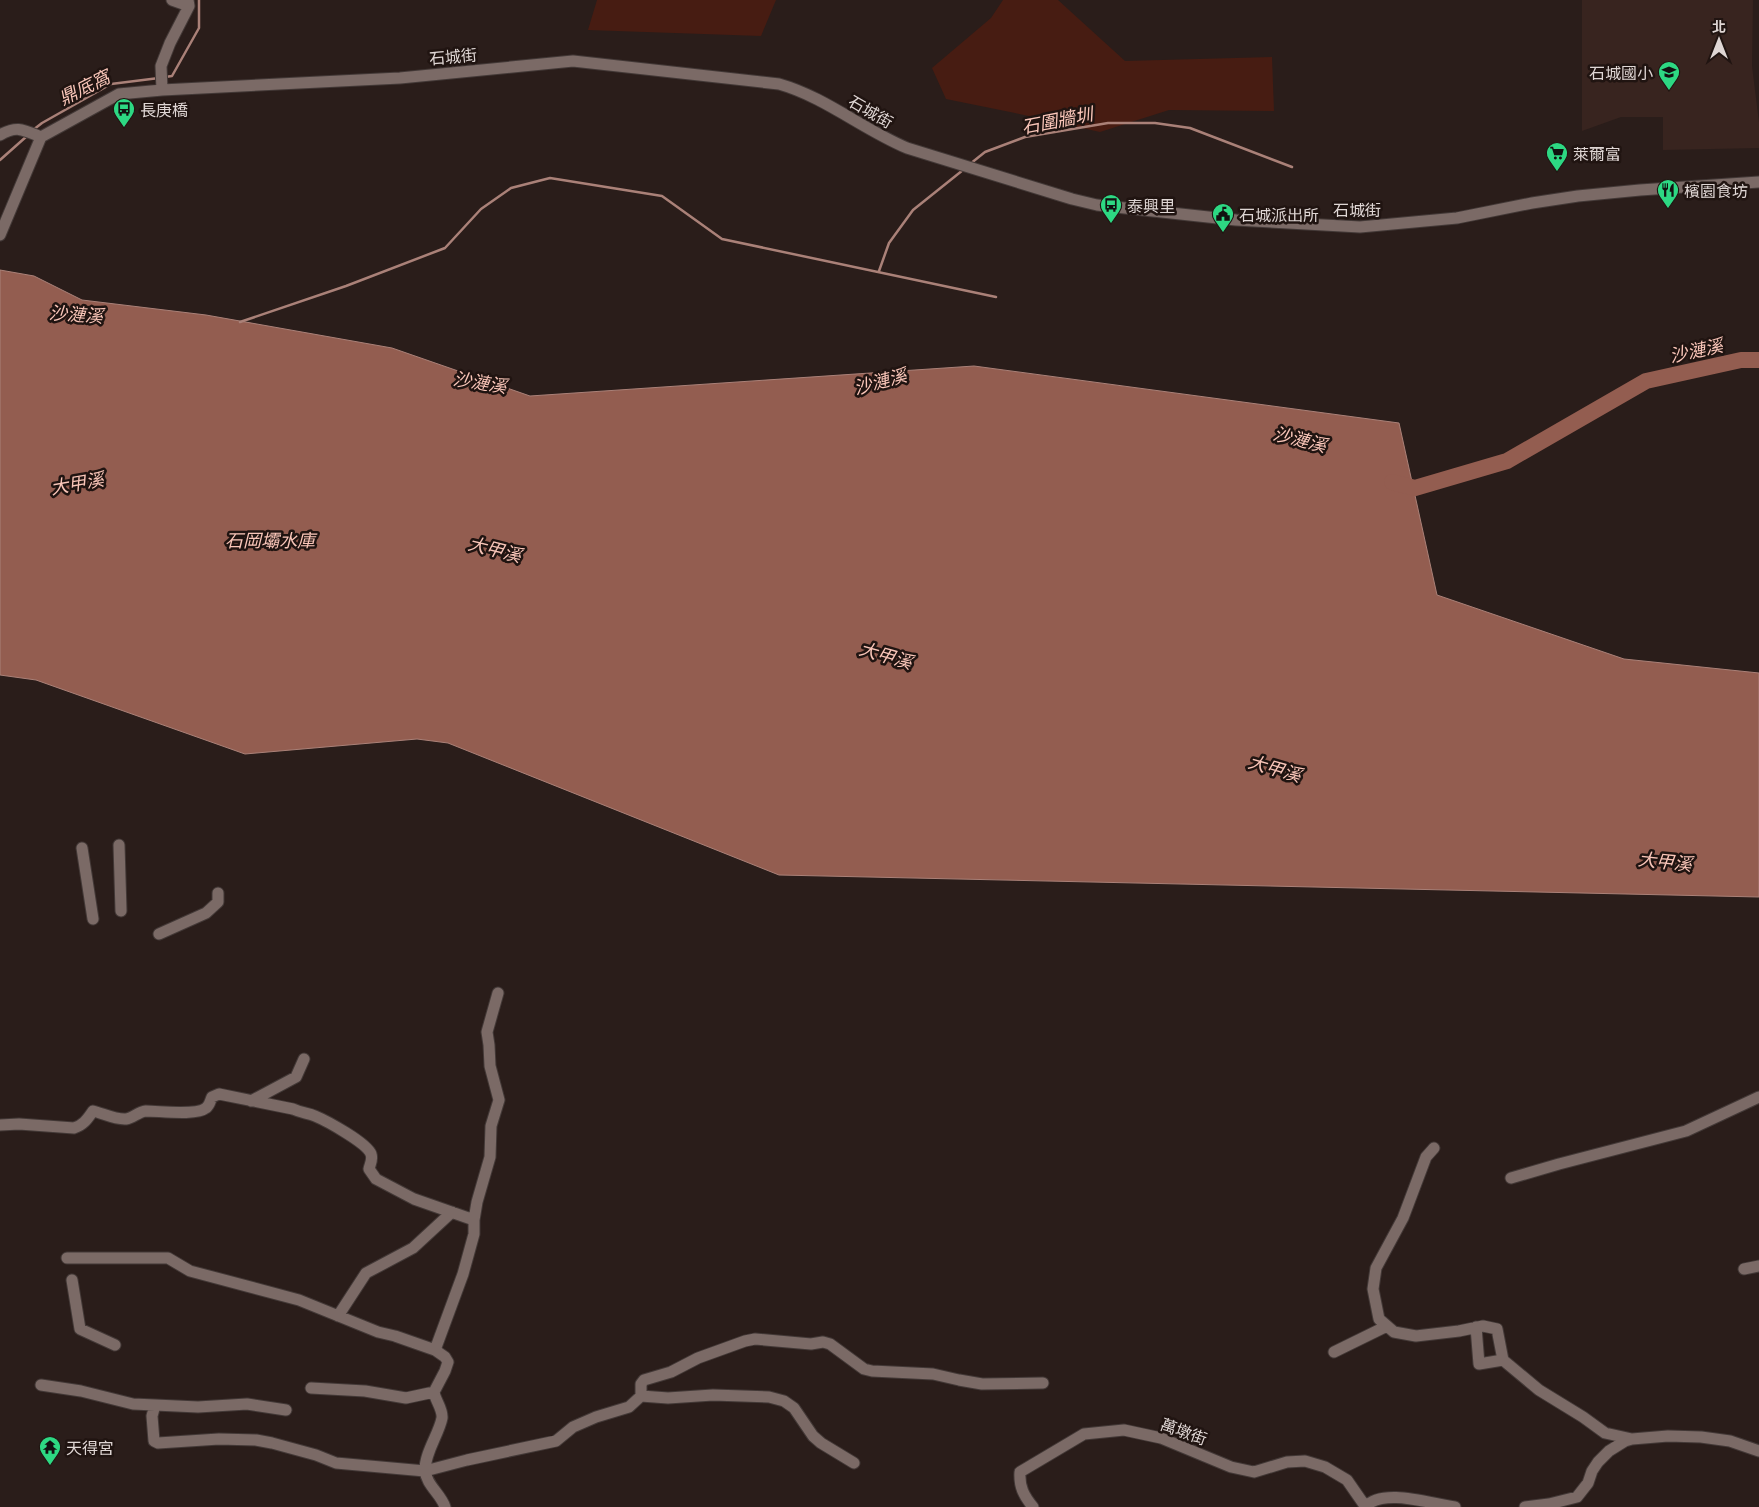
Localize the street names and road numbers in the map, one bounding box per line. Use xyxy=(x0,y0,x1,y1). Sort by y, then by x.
street label: 石城街 xyxy=(428,44,478,68)
street label: 石城街 xyxy=(845,91,897,131)
street label: 石城街 xyxy=(1333,200,1381,219)
street label: 萬墩街 xyxy=(1158,1414,1210,1448)

